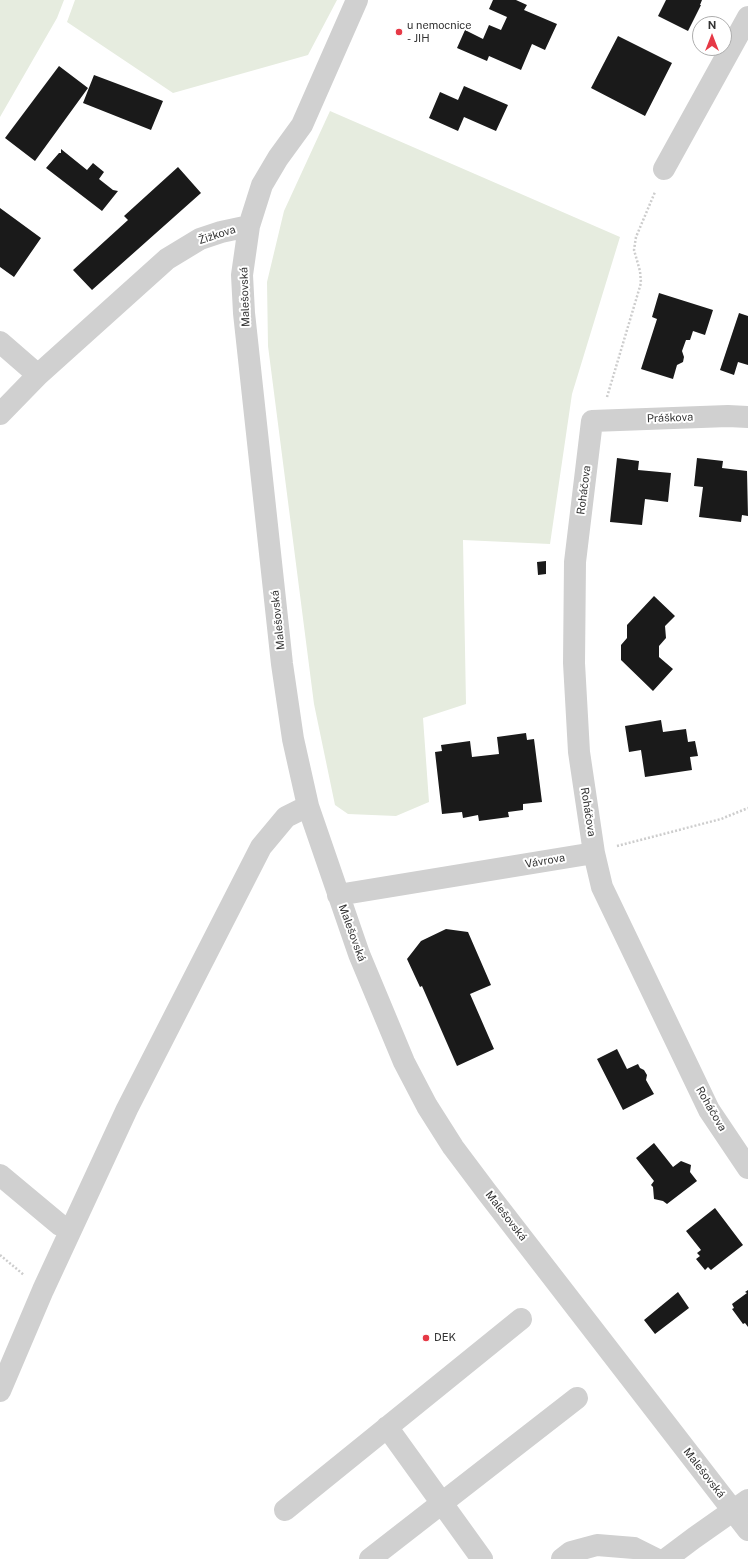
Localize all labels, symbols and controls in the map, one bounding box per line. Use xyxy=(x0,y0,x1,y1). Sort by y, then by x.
north arrow xyxy=(692,16,732,56)
place label: u nemocnice - JIH xyxy=(407,19,472,45)
text: N xyxy=(708,19,716,31)
marker: u nemocnice - JIH xyxy=(394,27,404,37)
street label: Žižkova xyxy=(197,223,237,247)
street label: Malešovská xyxy=(237,267,253,327)
street label: Práškova xyxy=(647,411,693,425)
street label: Roháčova xyxy=(574,465,594,515)
street label: Malešovská xyxy=(268,590,288,650)
street label: Roháčova xyxy=(578,787,598,837)
street label: Vávrova xyxy=(524,851,566,871)
street label: Malešovská xyxy=(336,903,368,963)
street label: Roháčova xyxy=(693,1084,729,1134)
street label: Malešovská xyxy=(482,1188,530,1244)
place label: DEK xyxy=(434,1331,456,1345)
marker: DEK xyxy=(421,1333,431,1343)
street label: Malešovská xyxy=(680,1445,728,1501)

